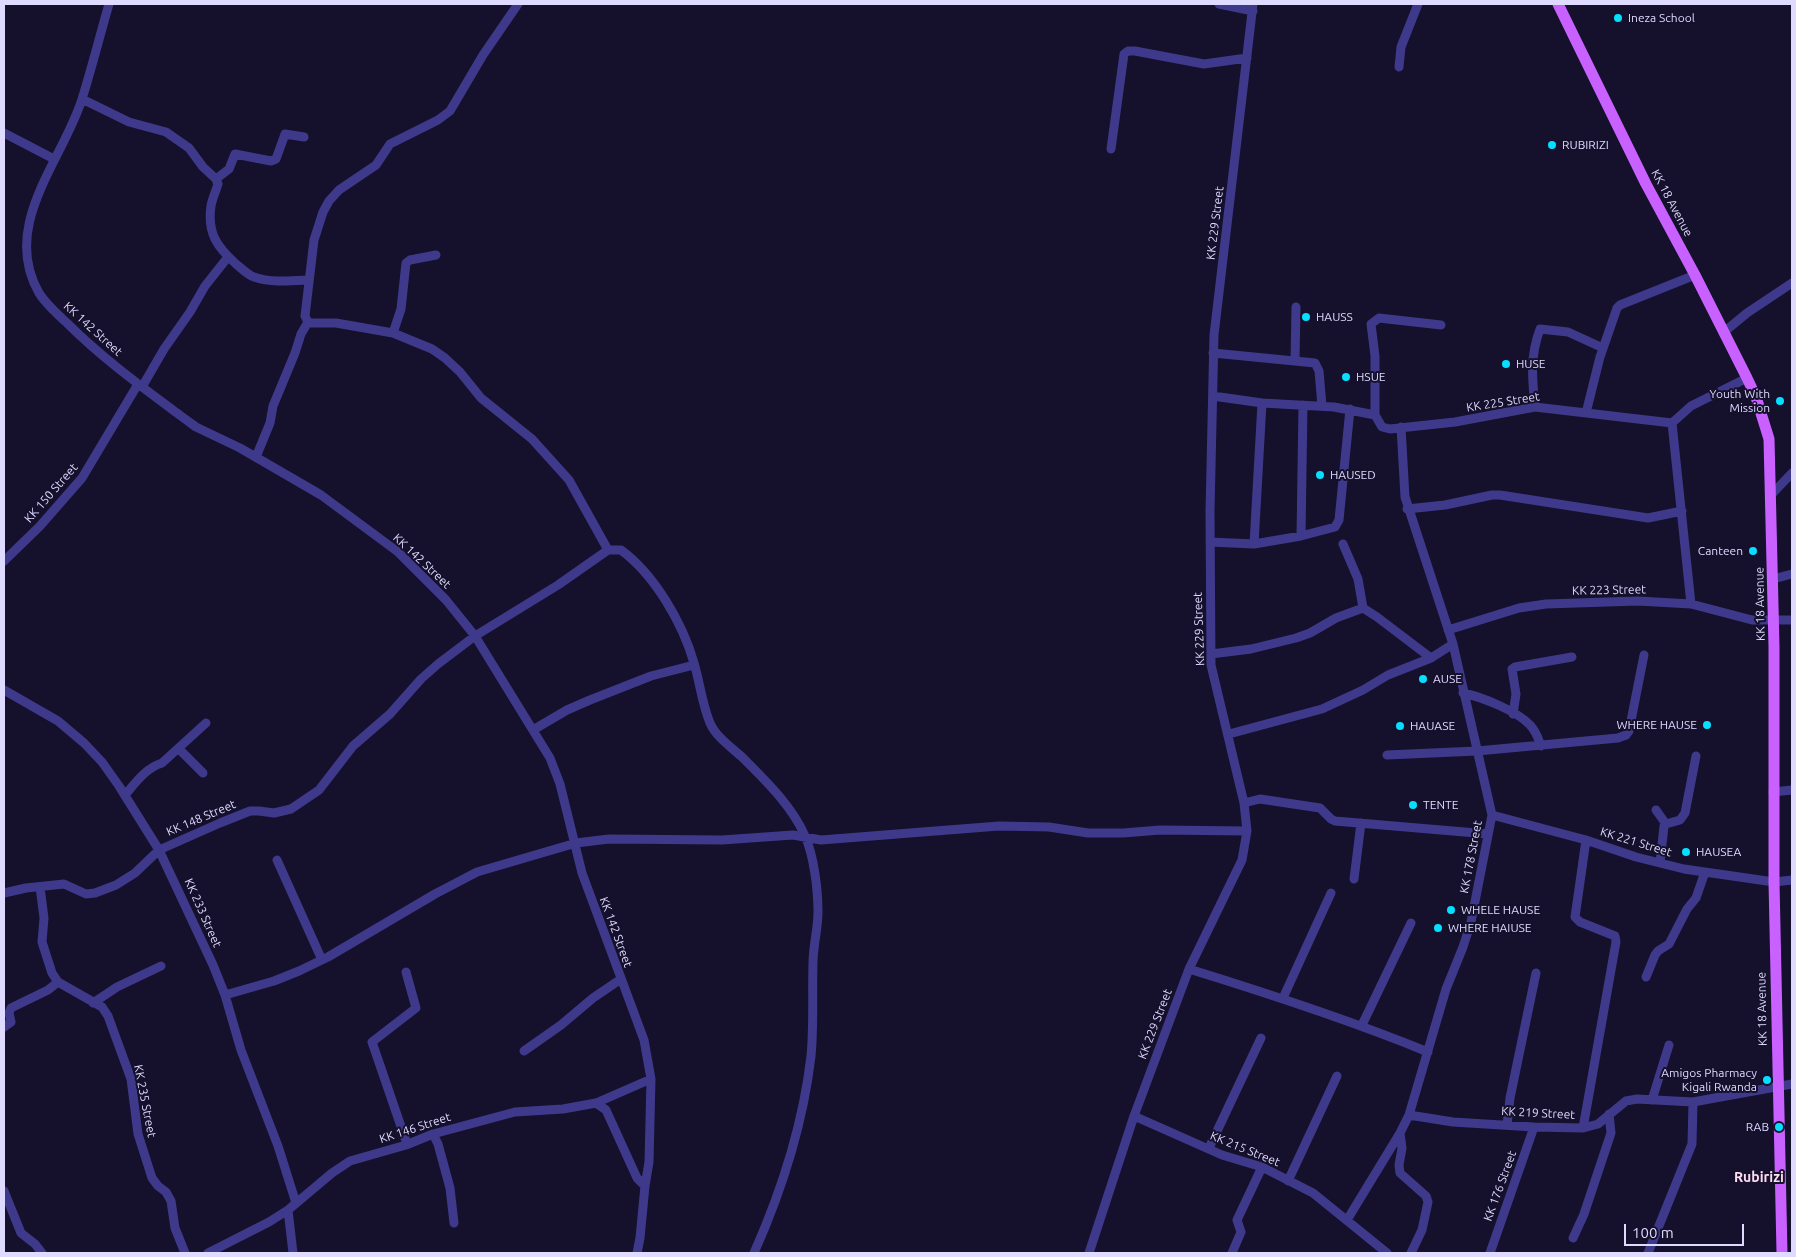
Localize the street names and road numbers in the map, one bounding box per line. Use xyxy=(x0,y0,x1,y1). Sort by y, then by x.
street label: KK 18 Avenue xyxy=(1648,167,1696,239)
street label: KK 229 Street xyxy=(1203,185,1227,261)
street label: KK 142 Street xyxy=(61,299,125,359)
street label: KK 225 Street xyxy=(1465,389,1541,415)
street label: KK 150 Street xyxy=(21,460,81,526)
street label: KK 142 Street xyxy=(390,531,454,591)
street label: KK 18 Avenue xyxy=(1752,567,1768,641)
street label: KK 223 Street xyxy=(1572,582,1646,598)
street label: KK 229 Street xyxy=(1191,592,1207,666)
street label: KK 148 Street xyxy=(164,797,238,839)
street label: KK 178 Street xyxy=(1457,819,1485,895)
street label: KK 221 Street xyxy=(1599,824,1673,860)
street label: KK 233 Street xyxy=(181,876,225,950)
street label: KK 142 Street xyxy=(597,895,635,969)
street label: KK 18 Avenue xyxy=(1754,972,1770,1046)
street label: KK 229 Street xyxy=(1135,987,1175,1061)
street label: KK 235 Street xyxy=(131,1063,159,1139)
street label: KK 219 Street xyxy=(1501,1104,1575,1122)
street label: KK 146 Street xyxy=(378,1110,452,1146)
street label: KK 215 Street xyxy=(1208,1128,1282,1170)
street label: KK 176 Street xyxy=(1481,1149,1519,1223)

